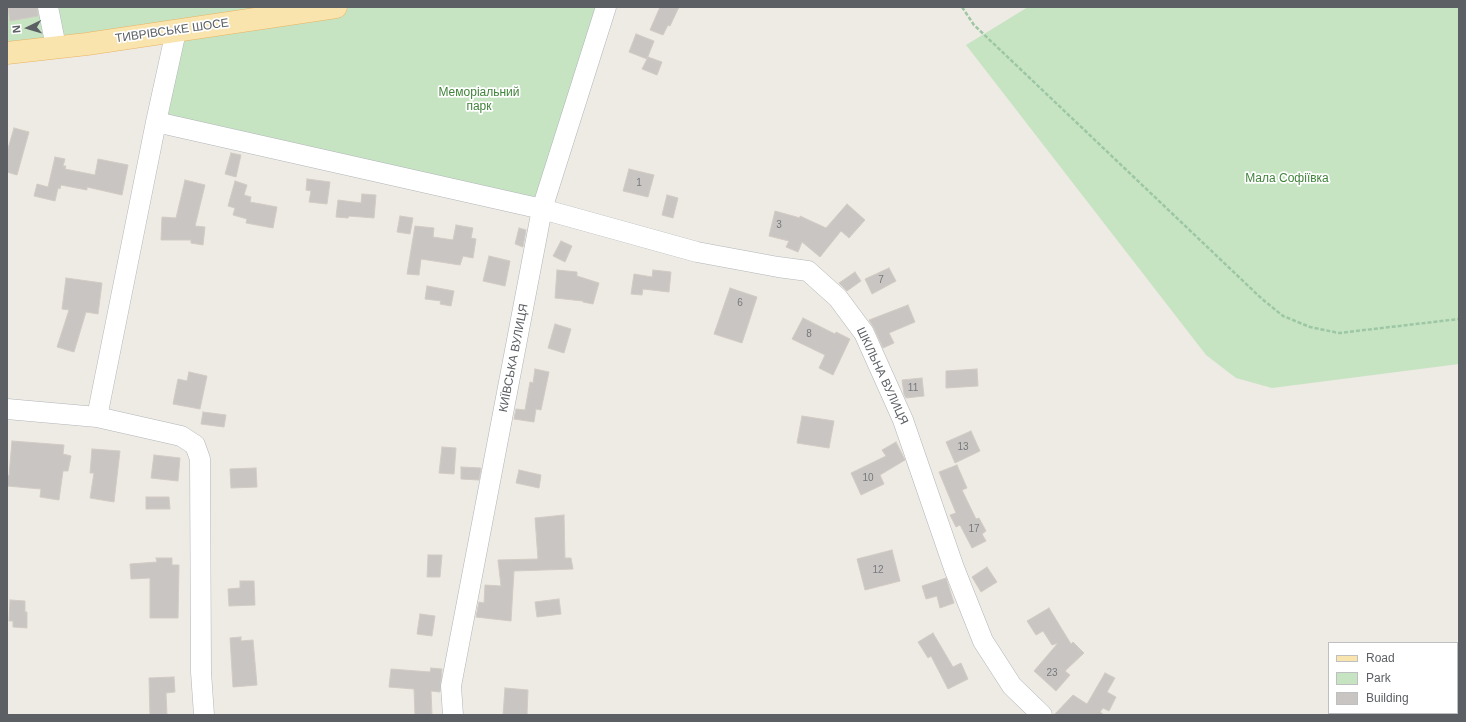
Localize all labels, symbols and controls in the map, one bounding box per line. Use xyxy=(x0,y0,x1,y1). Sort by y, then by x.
north arrow xyxy=(8,8,48,48)
street label: ТИВРІВСЬКЕ ШОСЕ xyxy=(114,16,230,46)
text: N xyxy=(10,25,22,34)
park label: Меморіальний парк xyxy=(438,86,520,114)
park label: Мала Софіївка xyxy=(1245,172,1329,186)
house number: 1 xyxy=(636,177,642,189)
house number: 3 xyxy=(776,219,782,231)
house number: 7 xyxy=(878,274,884,286)
house number: 6 xyxy=(737,297,743,309)
street label: КИЇВСЬКА ВУЛИЦЯ xyxy=(496,302,532,414)
street label: ШКІЛЬНА ВУЛИЦЯ xyxy=(853,325,911,427)
house number: 8 xyxy=(806,328,812,340)
house number: 11 xyxy=(908,382,918,394)
house number: 13 xyxy=(957,441,969,453)
house number: 10 xyxy=(862,472,874,484)
house number: 17 xyxy=(968,523,980,535)
house number: 12 xyxy=(872,564,884,576)
legend xyxy=(1328,642,1458,714)
text: Road xyxy=(1366,651,1395,665)
house number: 23 xyxy=(1046,667,1058,679)
text: Park xyxy=(1366,671,1391,685)
text: Building xyxy=(1366,691,1409,705)

